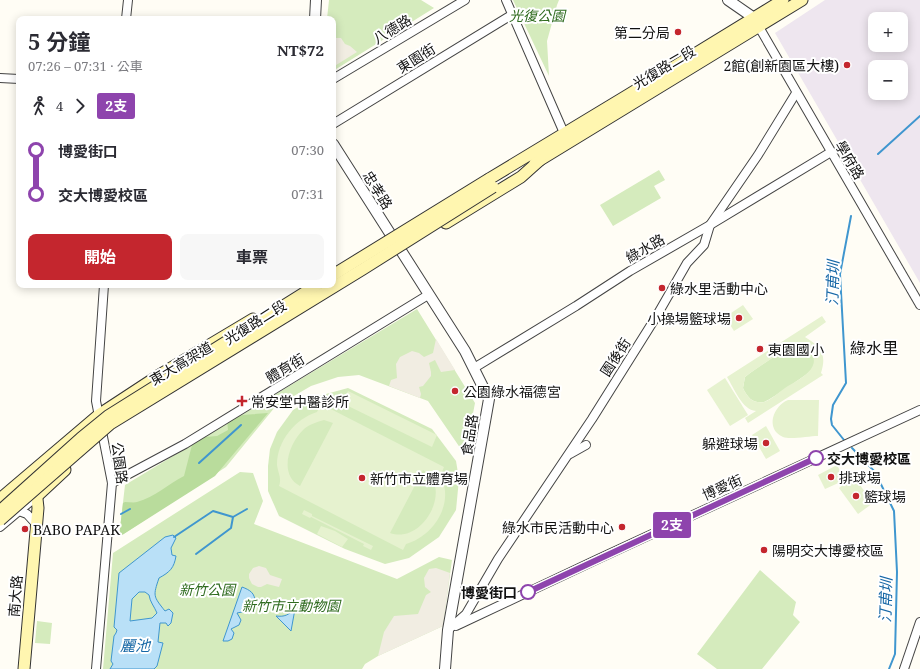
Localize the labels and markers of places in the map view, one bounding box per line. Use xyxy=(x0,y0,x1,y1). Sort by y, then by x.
place label: 第二分局 xyxy=(614,23,670,42)
marker: 第二分局 xyxy=(673,27,683,37)
place label: 2館(創新園區大樓) xyxy=(723,56,839,75)
marker: 2館(創新園區大樓) xyxy=(842,60,852,70)
place label: 綠水里活動中心 xyxy=(670,279,768,298)
marker: 綠水里活動中心 xyxy=(657,283,667,293)
place label: 小操場籃球場 xyxy=(647,309,731,328)
marker: 小操場籃球場 xyxy=(734,313,744,323)
place label: 東園國小 xyxy=(768,340,824,359)
marker: 東園國小 xyxy=(755,344,765,354)
place label: 公園綠水福德宮 xyxy=(463,382,561,401)
marker: 公園綠水福德宮 xyxy=(450,386,460,396)
place label: 常安堂中醫診所 xyxy=(251,392,349,411)
marker: 常安堂中醫診所 xyxy=(236,395,248,407)
place label: 躲避球場 xyxy=(702,434,758,453)
marker: 躲避球場 xyxy=(761,438,771,448)
place label: 交大博愛校區 xyxy=(827,449,911,468)
marker: 交大博愛校區 xyxy=(808,450,824,466)
place label: 排球場 xyxy=(839,468,881,487)
place label: 新竹市立體育場 xyxy=(370,469,468,488)
marker: 排球場 xyxy=(826,472,836,482)
marker: 新竹市立體育場 xyxy=(357,473,367,483)
place label: 籃球場 xyxy=(864,487,906,506)
marker: 籃球場 xyxy=(851,491,861,501)
place label: 綠水市民活動中心 xyxy=(502,518,614,537)
place label: BABO PAPAK xyxy=(33,520,120,539)
marker: 綠水市民活動中心 xyxy=(617,522,627,532)
marker: BABO PAPAK xyxy=(20,524,30,534)
place label: 陽明交大博愛校區 xyxy=(772,541,884,560)
marker: 陽明交大博愛校區 xyxy=(759,545,769,555)
place label: 博愛街口 xyxy=(461,583,517,602)
marker: 博愛街口 xyxy=(520,584,536,600)

